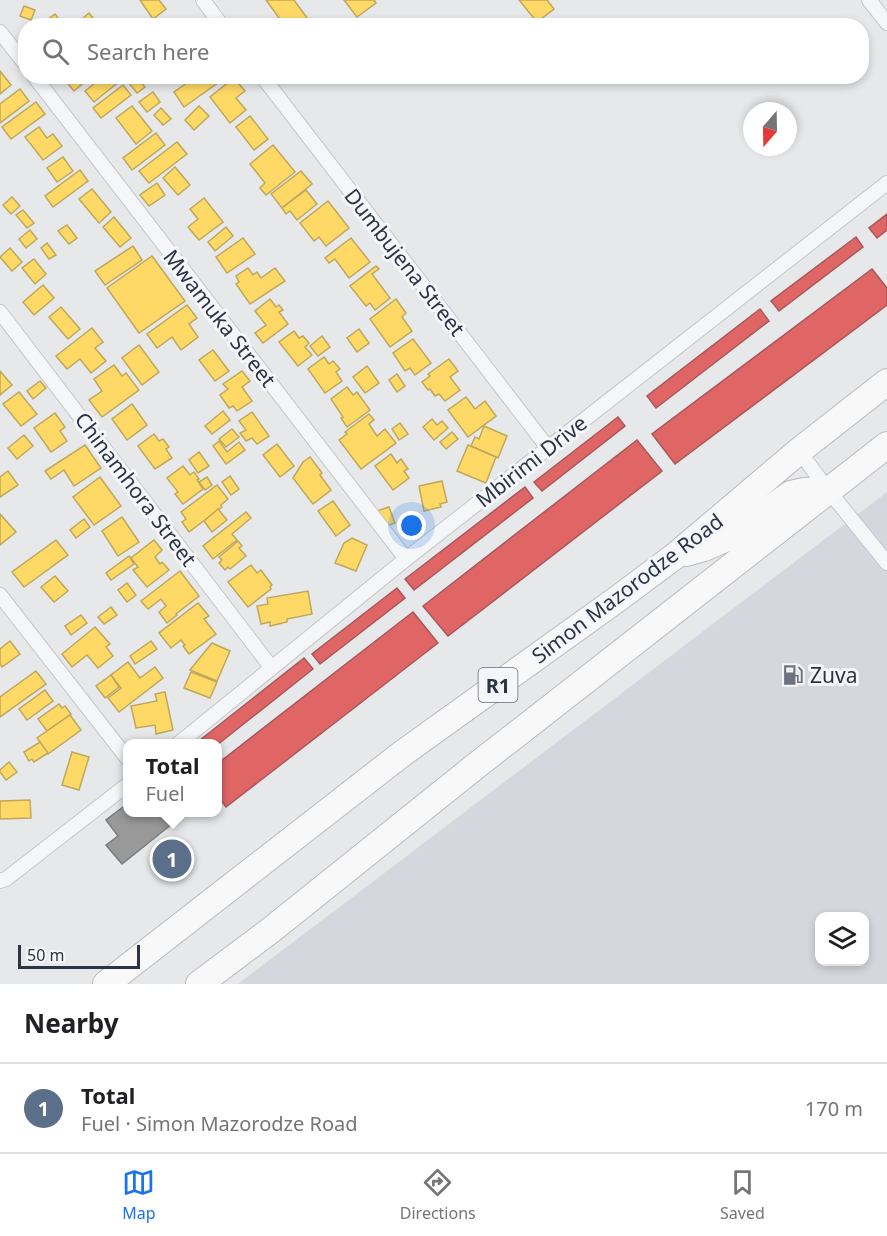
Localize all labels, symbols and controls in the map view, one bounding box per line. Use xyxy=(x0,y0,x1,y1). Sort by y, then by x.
search box xyxy=(18,18,869,84)
icon: search xyxy=(39,35,72,68)
text: Search here xyxy=(87,36,209,66)
north arrow xyxy=(743,102,797,156)
street label: Dumbujena Street xyxy=(339,182,472,342)
street label: Mwamuka Street xyxy=(158,244,283,393)
street label: Chinamhora Street xyxy=(69,406,203,572)
street label: Mbirimi Drive xyxy=(470,409,592,513)
street label: Simon Mazorodze Road xyxy=(526,507,728,669)
your location xyxy=(397,511,426,540)
place label: Zuva xyxy=(810,661,857,689)
fuel station icon: Zuva xyxy=(781,663,805,687)
road number: R1 xyxy=(478,668,518,702)
popup xyxy=(123,739,222,817)
text: Total xyxy=(145,750,200,780)
text: Fuel xyxy=(145,780,185,807)
pin: 1 xyxy=(152,836,192,882)
map controls xyxy=(815,912,869,966)
button: layers xyxy=(815,912,869,966)
scale bar xyxy=(18,942,140,970)
text: 50 m xyxy=(27,944,64,966)
text: Nearby xyxy=(24,1005,119,1041)
text: Total xyxy=(81,1080,135,1110)
text: 1 xyxy=(38,1095,49,1122)
text: 170 m xyxy=(805,1095,863,1122)
text: Fuel · Simon Mazorodze Road xyxy=(81,1110,358,1137)
tab: Map xyxy=(122,1166,155,1224)
tab: Directions xyxy=(400,1166,476,1224)
tab: Saved xyxy=(720,1166,765,1224)

